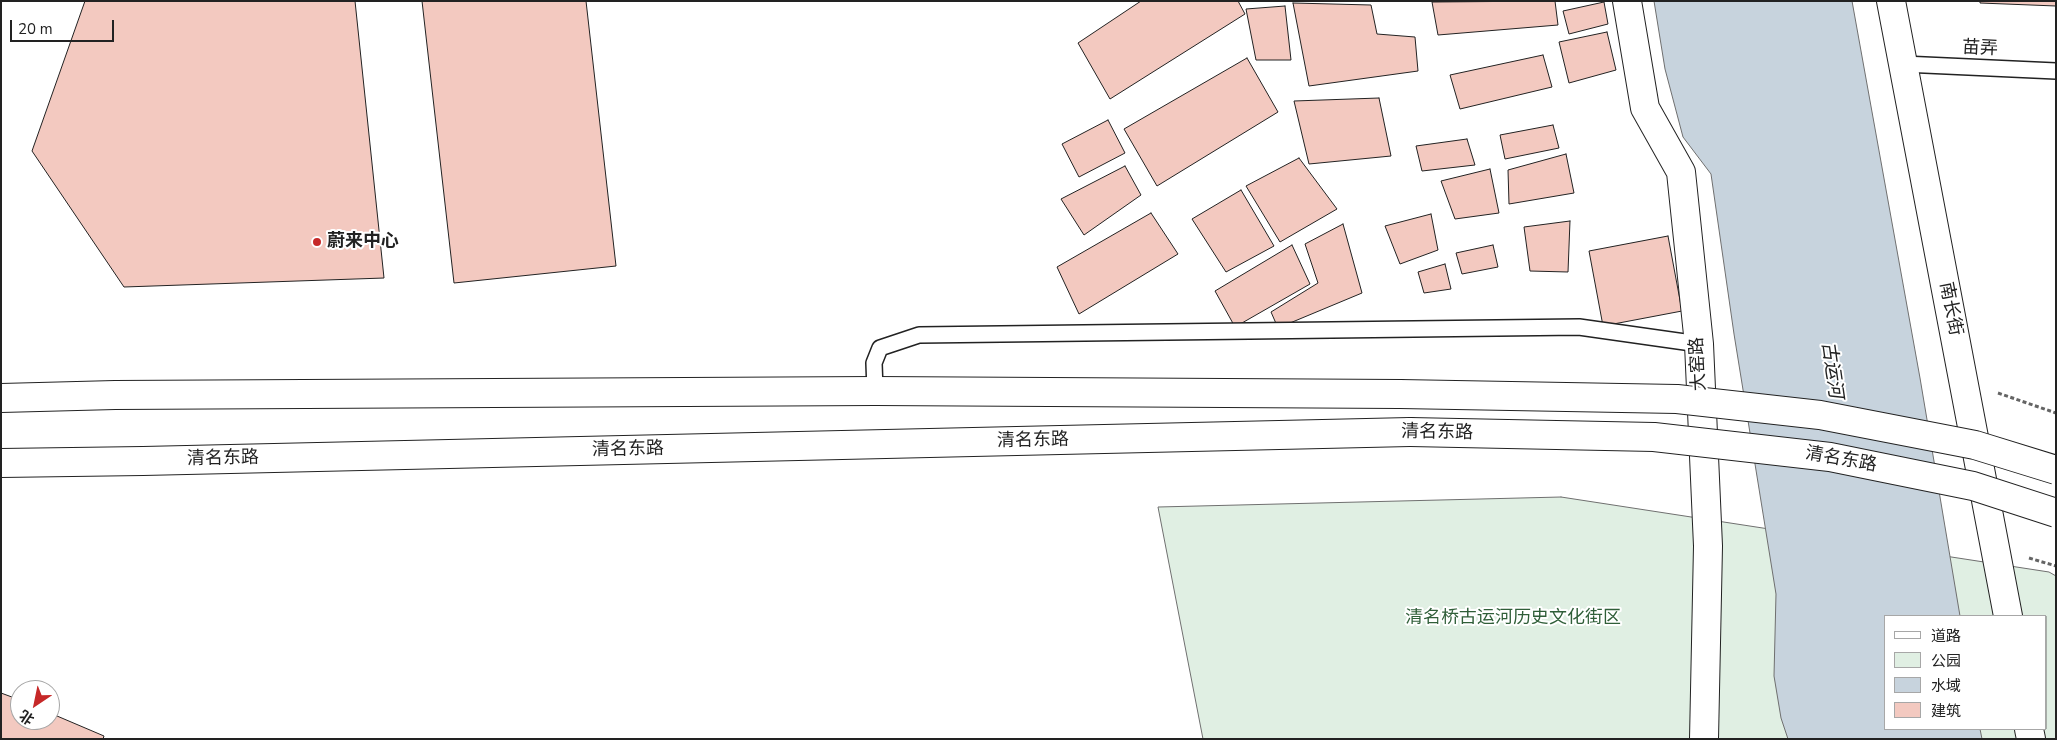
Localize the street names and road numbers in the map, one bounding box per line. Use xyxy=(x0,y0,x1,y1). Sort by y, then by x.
street label: 苗弄 xyxy=(1961,37,1999,61)
street label: 南长街 xyxy=(1934,280,1966,338)
street label: 大窑路 xyxy=(1687,336,1711,392)
street label: 清名东路 xyxy=(1401,422,1473,444)
street label: 清名东路 xyxy=(997,430,1069,452)
street label: 清名东路 xyxy=(592,439,664,461)
street label: 清名东路 xyxy=(1804,443,1878,477)
street label: 清名东路 xyxy=(187,448,259,470)

